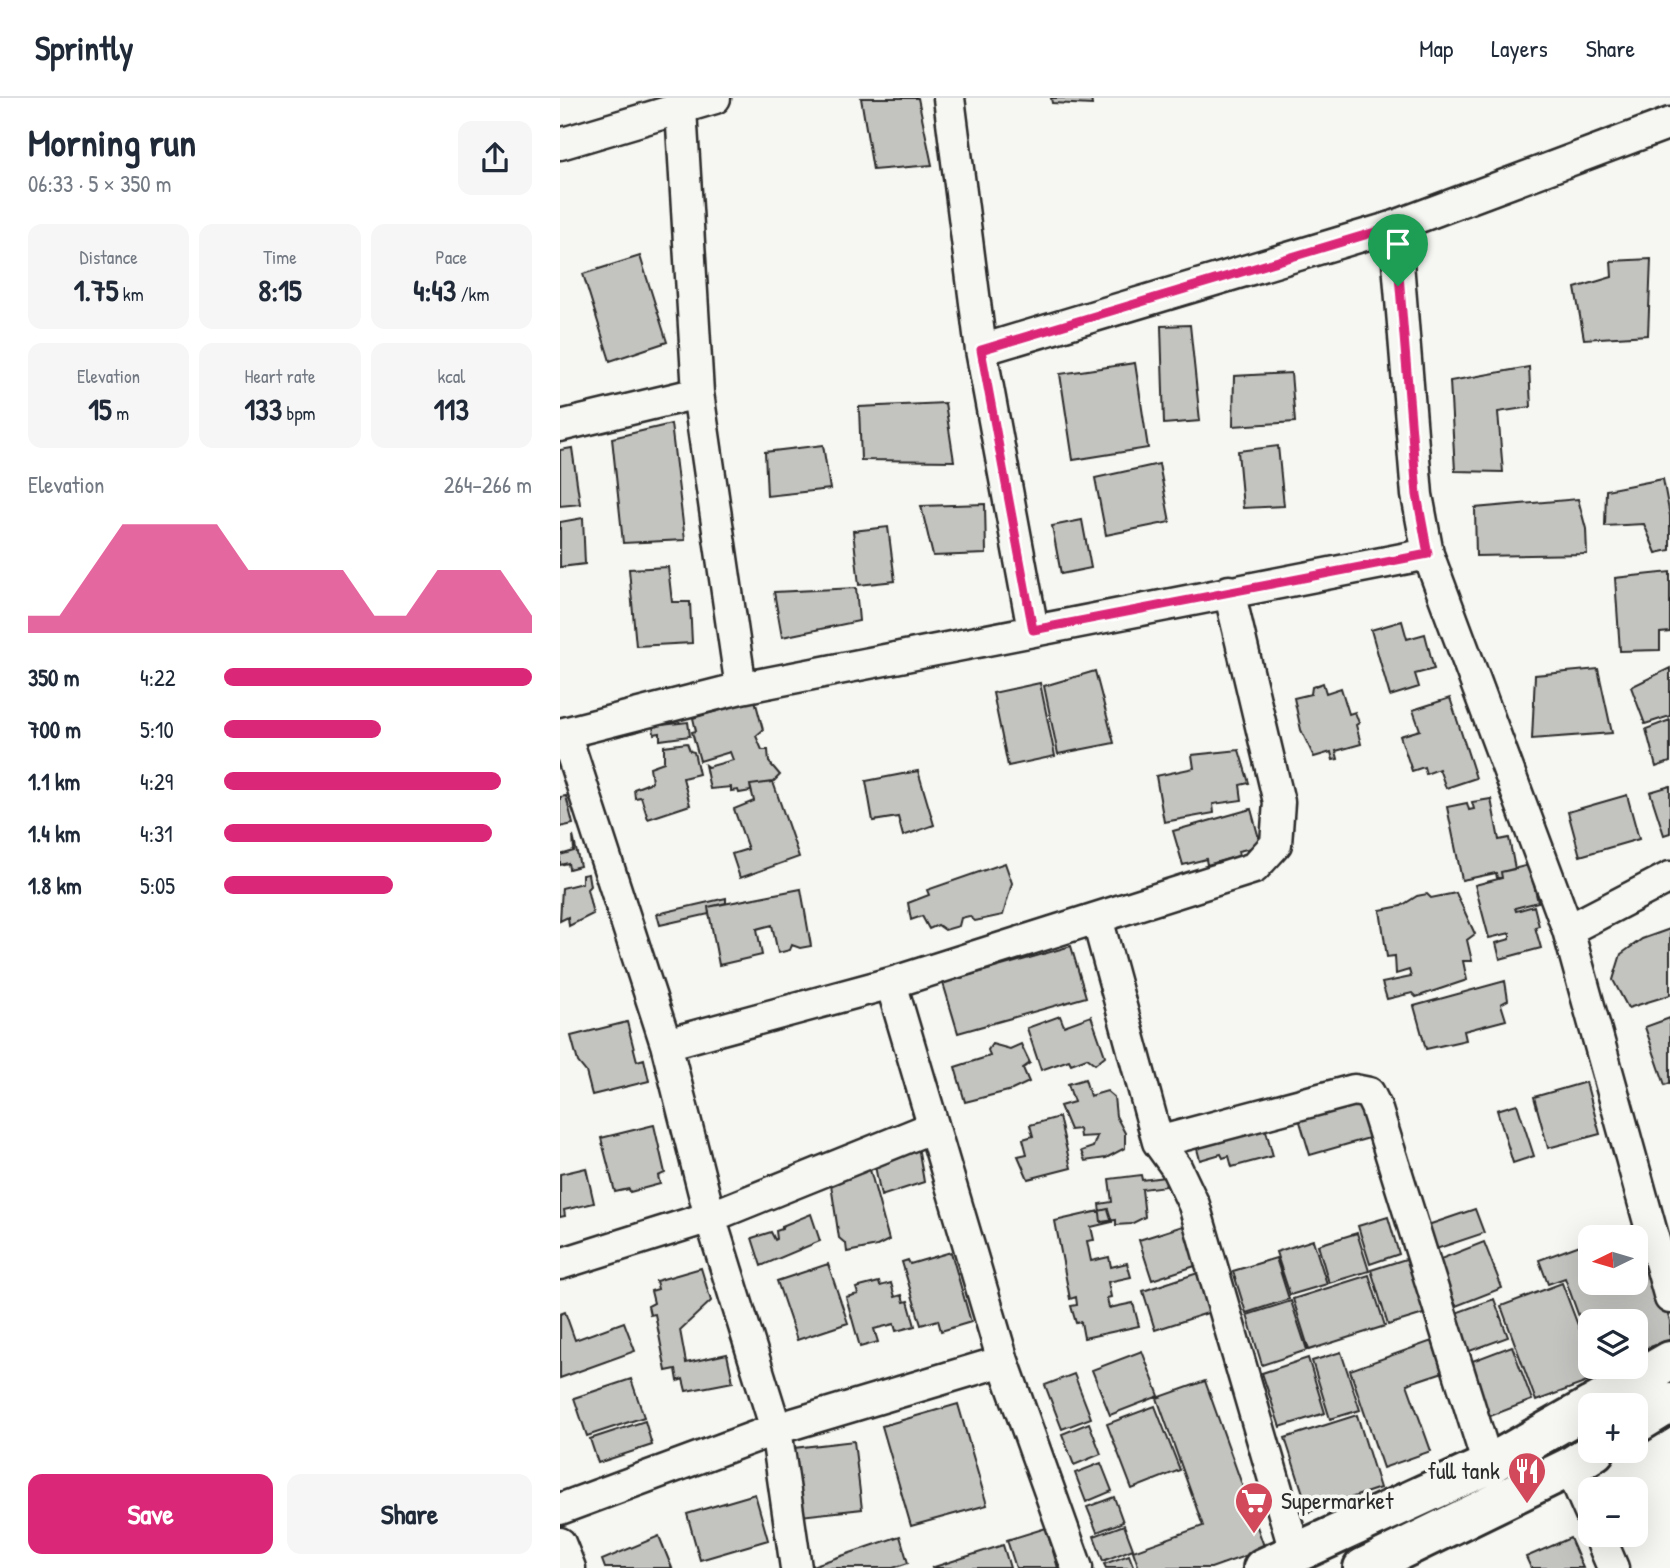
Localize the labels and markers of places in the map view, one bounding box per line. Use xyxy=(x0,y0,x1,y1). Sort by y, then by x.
pin xyxy=(1368,214,1428,286)
restaurant icon: full tank xyxy=(1506,1450,1548,1505)
place label: full tank xyxy=(1427,1454,1500,1486)
supermarket icon: Supermarket xyxy=(1233,1480,1275,1535)
place label: Supermarket xyxy=(1281,1484,1394,1516)

